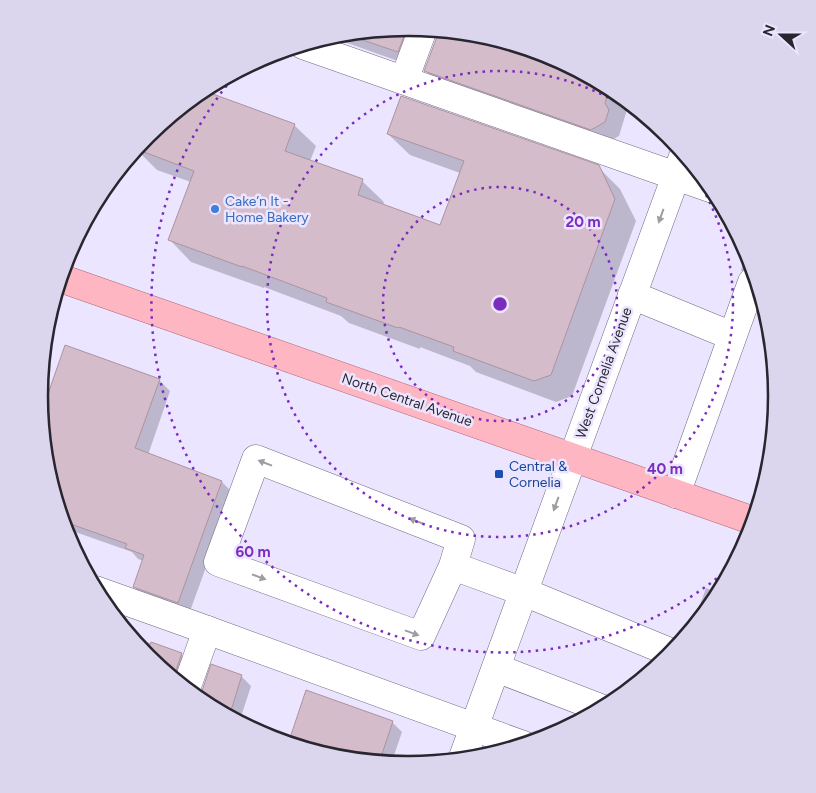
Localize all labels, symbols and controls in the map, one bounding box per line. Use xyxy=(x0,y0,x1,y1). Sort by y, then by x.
north arrow xyxy=(756,10,806,60)
text: N xyxy=(759,22,779,39)
place label: Cake’n It - Home Bakery xyxy=(225,193,309,226)
marker: Cake’n It - Home Bakery xyxy=(209,203,221,215)
one-way arrow xyxy=(657,209,665,224)
text: 20 m xyxy=(565,213,601,231)
centre of rings xyxy=(491,295,509,313)
street label: West Cornelia Avenue xyxy=(572,305,636,441)
street label: North Central Avenue xyxy=(340,370,475,430)
one-way arrow xyxy=(257,458,272,466)
place label: Central & Cornelia xyxy=(509,458,567,491)
text: 40 m xyxy=(647,460,683,478)
marker: Central & Cornelia xyxy=(493,468,505,480)
one-way arrow xyxy=(552,496,559,511)
one-way arrow xyxy=(409,517,423,525)
text: 60 m xyxy=(235,543,271,561)
one-way arrow xyxy=(252,573,267,581)
one-way arrow xyxy=(404,630,419,637)

